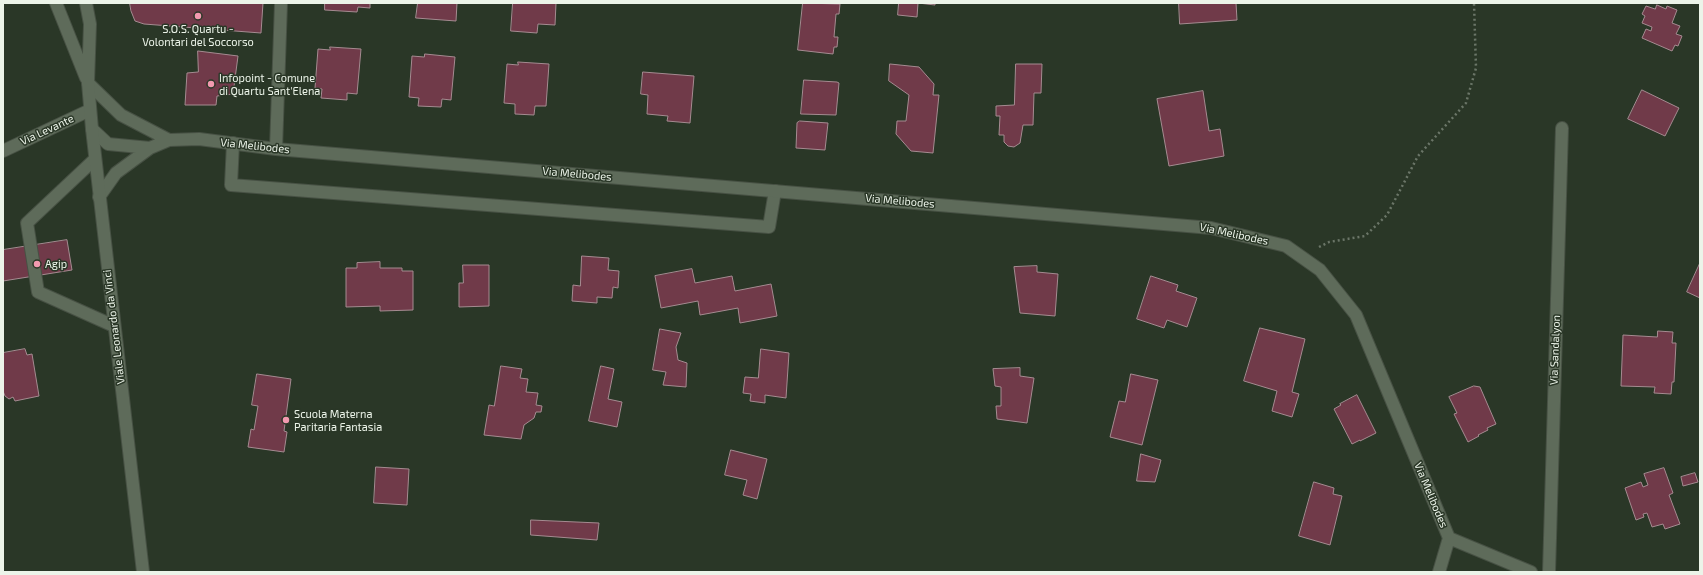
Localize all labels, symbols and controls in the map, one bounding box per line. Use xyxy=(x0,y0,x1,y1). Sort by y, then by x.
marker: S.O.S. Quartu - Volontari del Soccorso xyxy=(193,11,203,21)
place label: S.O.S. Quartu - Volontari del Soccorso xyxy=(142,22,254,48)
place label: Infopoint - Comune di Quartu Sant'Elena xyxy=(219,71,320,97)
marker: Infopoint - Comune di Quartu Sant'Elena xyxy=(206,79,216,89)
street label: Via Levante xyxy=(18,112,76,148)
street label: Via Melibodes xyxy=(220,136,290,156)
street label: Via Melibodes xyxy=(542,164,612,184)
street label: Via Melibodes xyxy=(865,191,935,211)
street label: Via Melibodes xyxy=(1198,220,1270,248)
place label: Agip xyxy=(45,257,67,271)
marker: Agip xyxy=(32,259,42,269)
street label: Viale Leonardo da Vinci xyxy=(100,269,128,385)
street label: Via Sandalyon xyxy=(1547,315,1563,385)
place label: Scuola Materna Paritaria Fantasia xyxy=(294,407,382,433)
marker: Scuola Materna Paritaria Fantasia xyxy=(281,415,291,425)
street label: Via Melibodes xyxy=(1411,460,1451,530)

